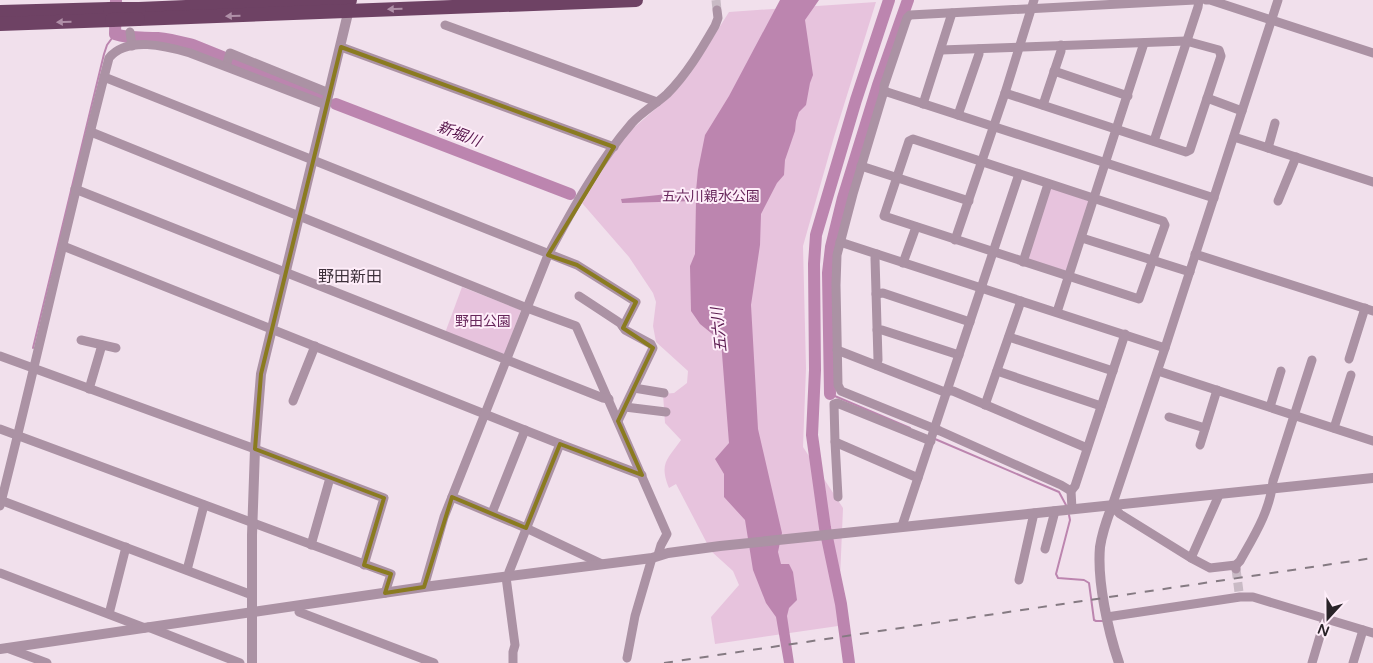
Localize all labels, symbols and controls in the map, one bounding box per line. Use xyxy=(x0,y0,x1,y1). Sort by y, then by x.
one-way arrow xyxy=(387,6,403,14)
one-way arrow xyxy=(225,12,241,20)
one-way arrow xyxy=(55,18,71,26)
water label: 新堀川 xyxy=(435,118,485,151)
park label: 五六川親水公園 xyxy=(662,188,760,205)
district label: 野田新田 xyxy=(318,267,382,287)
water label: 五六川 xyxy=(707,305,730,353)
park label: 野田公園 xyxy=(455,313,511,330)
north arrow xyxy=(1303,593,1353,643)
text: N xyxy=(1315,620,1332,640)

